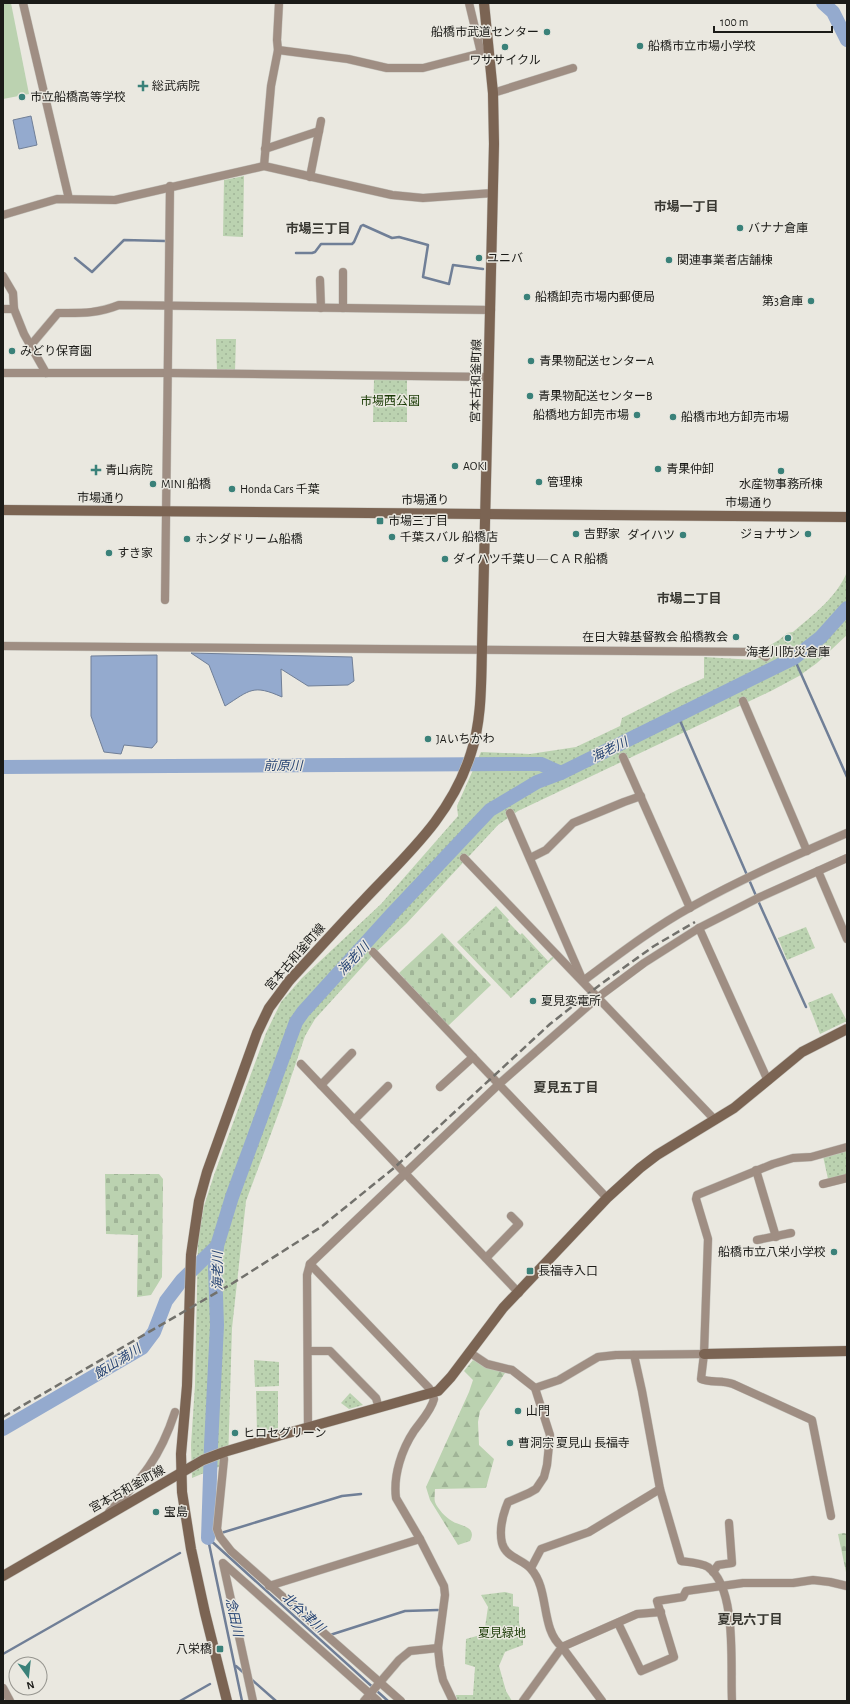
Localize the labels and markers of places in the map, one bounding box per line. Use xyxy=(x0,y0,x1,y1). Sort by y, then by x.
place label: 船橋市武道センター xyxy=(431,25,539,38)
marker: 船橋市武道センター xyxy=(542,27,552,37)
place label: 船橋市立市場小学校 xyxy=(648,39,756,52)
marker: 船橋市立市場小学校 xyxy=(635,41,645,51)
marker: ワササイクル xyxy=(500,42,510,52)
place label: ワササイクル xyxy=(469,54,541,66)
place label: 総武病院 xyxy=(152,79,200,92)
marker: 総武病院 xyxy=(137,80,149,92)
place label: 市立船橋高等学校 xyxy=(30,90,126,103)
marker: 市立船橋高等学校 xyxy=(17,92,27,102)
place label: バナナ倉庫 xyxy=(748,222,808,234)
marker: バナナ倉庫 xyxy=(735,223,745,233)
place label: ユニバ xyxy=(487,252,523,264)
marker: ユニバ xyxy=(474,253,484,263)
place label: 関連事業者店舗棟 xyxy=(677,253,773,266)
marker: 関連事業者店舗棟 xyxy=(664,255,674,265)
place label: 船橋卸売市場内郵便局 xyxy=(535,290,655,303)
marker: 船橋卸売市場内郵便局 xyxy=(522,292,532,302)
place label: 第3倉庫 xyxy=(762,294,803,307)
marker: 第3倉庫 xyxy=(806,296,816,306)
place label: みどり保育園 xyxy=(20,344,92,357)
marker: みどり保育園 xyxy=(7,346,17,356)
place label: 青果物配送センターA xyxy=(539,354,654,367)
marker: 青果物配送センターA xyxy=(526,356,536,366)
place label: 青果物配送センターB xyxy=(538,389,652,402)
marker: 青果物配送センターB xyxy=(525,391,535,401)
place label: 船橋地方卸売市場 xyxy=(533,408,629,421)
marker: 船橋地方卸売市場 xyxy=(632,410,642,420)
place label: 船橋市地方卸売市場 xyxy=(681,410,789,423)
marker: 船橋市地方卸売市場 xyxy=(668,412,678,422)
place label: AOKI xyxy=(463,460,487,472)
marker: AOKI xyxy=(450,461,460,471)
place label: 青果仲卸 xyxy=(666,462,714,475)
place label: 青山病院 xyxy=(105,463,153,476)
marker: 青山病院 xyxy=(90,464,102,476)
marker: 青果仲卸 xyxy=(653,464,663,474)
marker: 水産物事務所棟 xyxy=(776,466,786,476)
place label: 管理棟 xyxy=(547,475,583,488)
place label: MINI 船橋 xyxy=(161,477,211,490)
marker: 管理棟 xyxy=(534,477,544,487)
place label: 水産物事務所棟 xyxy=(739,477,823,490)
marker: MINI 船橋 xyxy=(148,479,158,489)
place label: Honda Cars 千葉 xyxy=(240,483,320,495)
marker: Honda Cars 千葉 xyxy=(227,484,237,494)
place label: 市場三丁目 xyxy=(388,515,448,527)
marker: 市場三丁目 xyxy=(375,516,385,526)
place label: 吉野家 xyxy=(584,527,620,540)
place label: ダイハツ xyxy=(627,528,675,541)
place label: ジョナサン xyxy=(740,528,800,540)
marker: 吉野家 xyxy=(571,529,581,539)
marker: ジョナサン xyxy=(803,529,813,539)
place label: 千葉スバル 船橋店 xyxy=(400,530,498,543)
marker: ダイハツ xyxy=(678,530,688,540)
place label: ホンダドリーム船橋 xyxy=(195,532,303,545)
marker: 千葉スバル 船橋店 xyxy=(387,532,397,542)
marker: ホンダドリーム船橋 xyxy=(182,534,192,544)
place label: すき家 xyxy=(117,546,153,559)
marker: すき家 xyxy=(104,548,114,558)
place label: ダイハツ千葉Ｕ―ＣＡＲ船橋 xyxy=(453,552,608,565)
marker: ダイハツ千葉Ｕ―ＣＡＲ船橋 xyxy=(440,554,450,564)
place label: 在日大韓基督教会 船橋教会 xyxy=(582,630,728,643)
marker: 在日大韓基督教会 船橋教会 xyxy=(731,632,741,642)
marker: 海老川防災倉庫 xyxy=(783,633,793,643)
place label: 海老川防災倉庫 xyxy=(746,645,830,658)
place label: JAいちかわ xyxy=(436,732,495,745)
marker: JAいちかわ xyxy=(423,734,433,744)
place label: 夏見変電所 xyxy=(541,994,601,1007)
marker: 夏見変電所 xyxy=(528,996,538,1006)
place label: 船橋市立八栄小学校 xyxy=(718,1245,826,1258)
marker: 船橋市立八栄小学校 xyxy=(829,1247,839,1257)
place label: 長福寺入口 xyxy=(538,1265,598,1277)
marker: 長福寺入口 xyxy=(525,1266,535,1276)
place label: 山門 xyxy=(526,1405,550,1417)
marker: 山門 xyxy=(513,1406,523,1416)
place label: ヒロセグリーン xyxy=(243,1426,326,1439)
marker: ヒロセグリーン xyxy=(230,1428,240,1438)
place label: 曹洞宗 夏見山 長福寺 xyxy=(518,1436,630,1449)
marker: 曹洞宗 夏見山 長福寺 xyxy=(505,1438,515,1448)
place label: 宝島 xyxy=(164,1505,188,1518)
marker: 宝島 xyxy=(151,1507,161,1517)
place label: 八栄橋 xyxy=(176,1642,212,1655)
marker: 八栄橋 xyxy=(215,1644,225,1654)

